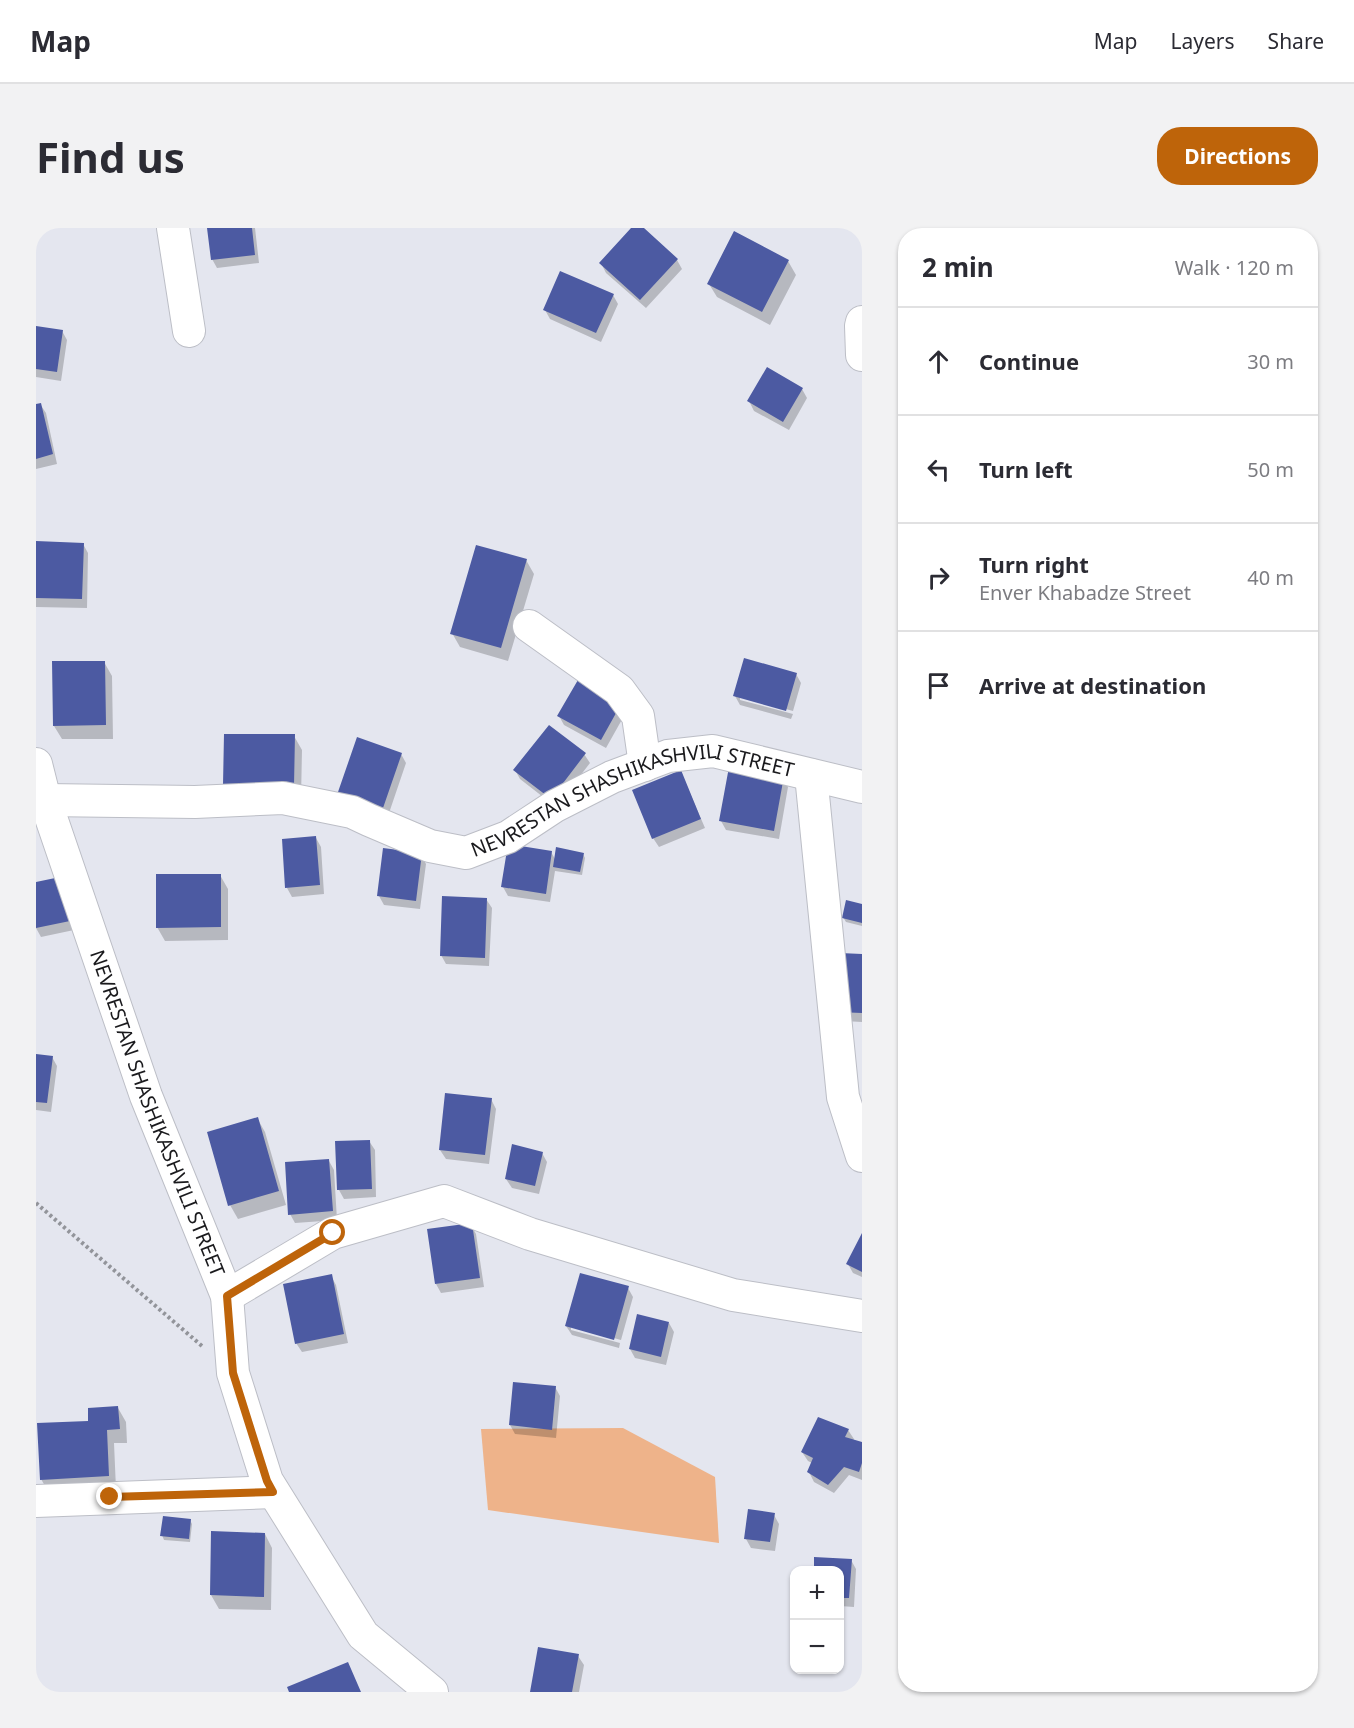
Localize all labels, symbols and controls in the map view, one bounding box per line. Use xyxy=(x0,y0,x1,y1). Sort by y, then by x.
text: Map xyxy=(30,22,91,60)
text: Map xyxy=(1094,27,1138,55)
text: Layers xyxy=(1171,27,1235,55)
text: Share xyxy=(1268,27,1324,55)
button: Directions xyxy=(1157,127,1318,185)
text: Find us xyxy=(36,128,185,185)
text: 2 min xyxy=(922,249,994,285)
text: Walk · 120 m xyxy=(1175,254,1294,281)
icon: ahead xyxy=(922,345,955,378)
text: Continue xyxy=(979,346,1079,376)
text: 30 m xyxy=(1247,348,1294,375)
icon: left xyxy=(922,453,955,486)
text: Turn left xyxy=(979,454,1073,484)
text: 50 m xyxy=(1247,456,1294,483)
text: Turn right xyxy=(979,549,1089,579)
icon: right xyxy=(922,561,955,594)
text: 40 m xyxy=(1247,564,1294,591)
text: Enver Khabadze Street xyxy=(979,579,1191,606)
icon: arrive xyxy=(922,669,955,702)
text: Arrive at destination xyxy=(979,670,1206,700)
street label: NEVRESTAN SHASHIKASHVILI STREET xyxy=(467,737,797,863)
street label: NEVRESTAN SHASHIKASHVILI STREET xyxy=(84,946,232,1280)
route start xyxy=(319,1219,345,1245)
route end xyxy=(96,1483,122,1509)
map controls xyxy=(790,1566,844,1674)
button: + xyxy=(790,1566,844,1620)
button: − xyxy=(790,1620,844,1674)

